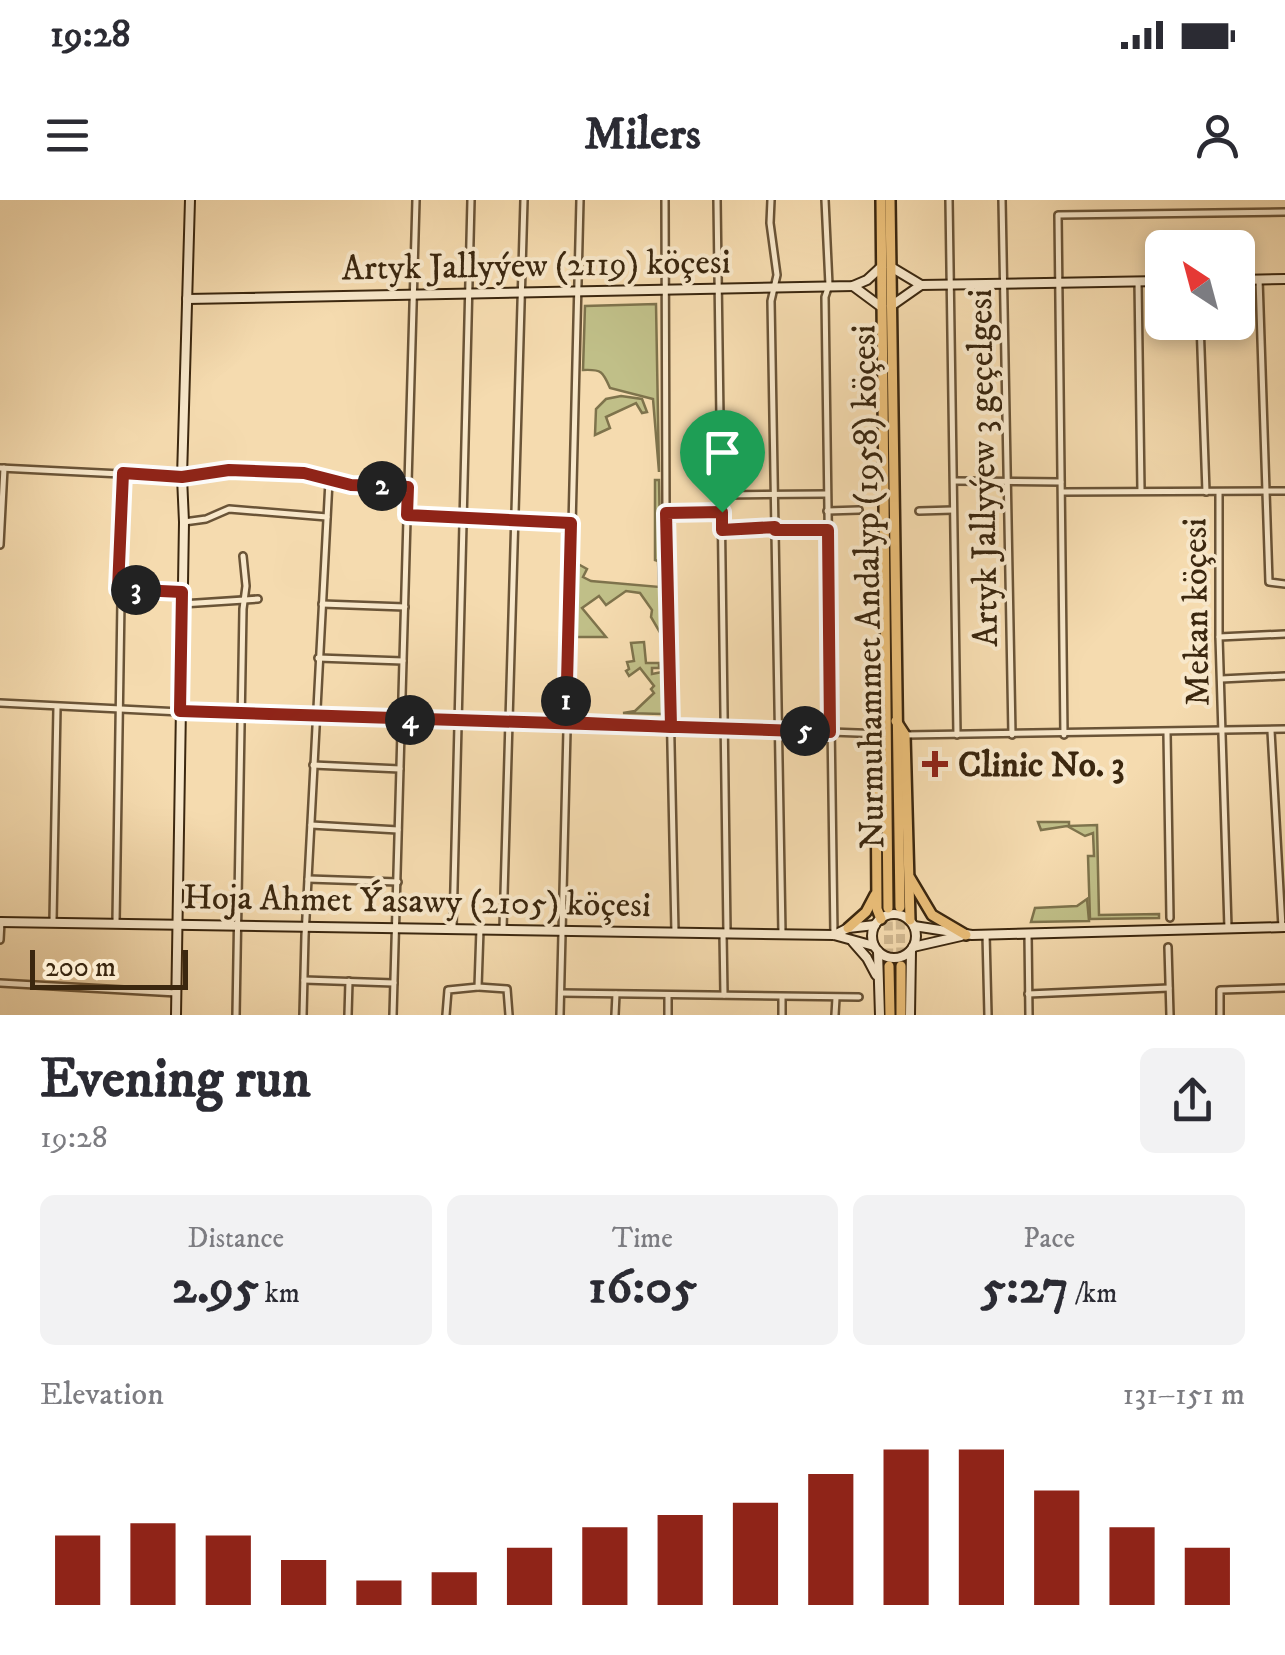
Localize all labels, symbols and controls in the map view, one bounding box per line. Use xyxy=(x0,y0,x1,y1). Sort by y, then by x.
text: 19:28 xyxy=(50,11,130,59)
text: Milers xyxy=(584,107,701,163)
icon: menu xyxy=(40,108,95,163)
icon: person xyxy=(1190,108,1245,163)
north arrow xyxy=(1145,230,1255,340)
map controls xyxy=(1145,230,1255,340)
street label: Artyk Jallyýew (2119) köçesi xyxy=(341,241,731,291)
street label: Artyk Jallyýew 3 geçelgesi xyxy=(959,289,1009,647)
street label: Nurmuhammet Andalyp (1958) köçesi xyxy=(842,324,896,850)
pin xyxy=(680,410,765,513)
icon: arrive xyxy=(695,425,750,480)
pin: 2 xyxy=(357,461,407,511)
text: 2 xyxy=(375,468,389,503)
street label: Mekan köçesi xyxy=(1173,517,1221,706)
pin: 3 xyxy=(111,565,161,615)
text: 3 xyxy=(131,572,141,607)
pin: 1 xyxy=(541,676,591,726)
text: 1 xyxy=(561,683,571,718)
pin: 4 xyxy=(385,695,435,745)
text: 4 xyxy=(402,702,418,737)
pin: 5 xyxy=(780,706,830,756)
text: 5 xyxy=(798,713,812,748)
place label: Clinic No. 3 xyxy=(958,744,1125,788)
marker: Clinic No. 3 xyxy=(922,751,948,777)
street label: Hoja Ahmet Ýasawy (2105) köçesi xyxy=(183,875,651,928)
scale bar xyxy=(30,945,188,990)
text: 200 m xyxy=(45,950,116,985)
text: Evening run xyxy=(40,1046,311,1115)
button: share xyxy=(1140,1048,1245,1153)
text: 19:28 xyxy=(40,1118,108,1158)
text: Distance xyxy=(188,1221,284,1256)
text: Time xyxy=(612,1221,673,1256)
text: Pace xyxy=(1023,1221,1075,1256)
text: 2.95 xyxy=(172,1256,259,1319)
text: 16:05 xyxy=(588,1256,697,1319)
text: 5:27 xyxy=(981,1256,1069,1319)
text: km xyxy=(259,1276,300,1311)
text: /km xyxy=(1069,1276,1117,1311)
text: Elevation xyxy=(40,1375,164,1415)
text: 131–151 m xyxy=(1123,1375,1245,1415)

